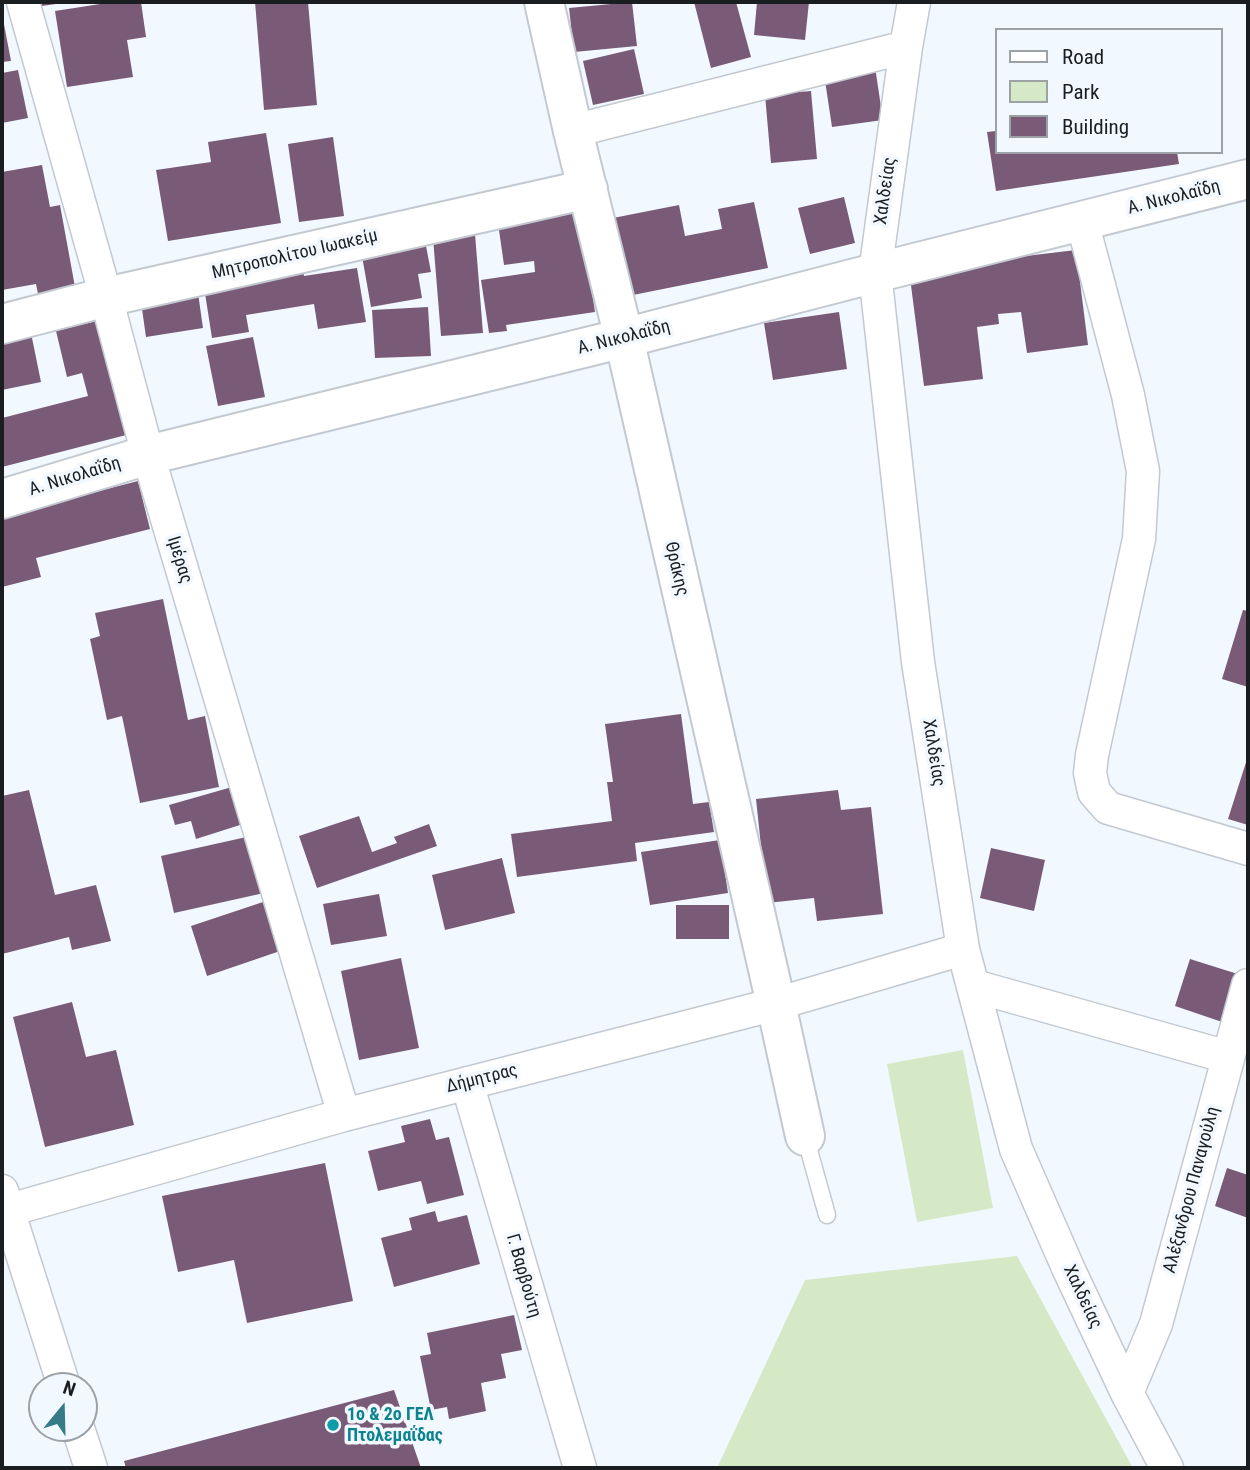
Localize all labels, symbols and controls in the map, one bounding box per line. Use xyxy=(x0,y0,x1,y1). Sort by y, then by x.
legend xyxy=(995,28,1222,154)
text: Road xyxy=(1062,45,1104,69)
text: Park xyxy=(1062,80,1099,104)
text: Building xyxy=(1062,115,1129,139)
street label: Χαλδείας xyxy=(871,156,901,226)
street label: Α. Νικολαΐδη xyxy=(1125,176,1223,220)
street label: Μητροπολίτου Ιωακείμ xyxy=(210,225,380,285)
street label: Α. Νικολαΐδη xyxy=(575,316,673,360)
street label: Α. Νικολαΐδη xyxy=(27,453,123,501)
street label: Ιμέρας xyxy=(162,534,196,586)
street label: Θράκης xyxy=(659,540,693,598)
street label: Χαλδείας xyxy=(917,718,949,788)
street label: Δήμητρας xyxy=(444,1060,520,1098)
street label: Αλέξανδρου Παναγούλη xyxy=(1159,1104,1225,1276)
street label: Γ. Βαρβούτη xyxy=(501,1232,545,1320)
street label: Χαλδείας xyxy=(1058,1262,1106,1332)
north arrow xyxy=(28,1372,98,1442)
text: N xyxy=(60,1376,79,1401)
place label: 1ο & 2ο ΓΕΛ Πτολεμαΐδας xyxy=(347,1404,443,1446)
marker: 1ο & 2ο ΓΕΛ Πτολεμαΐδας xyxy=(325,1417,341,1433)

